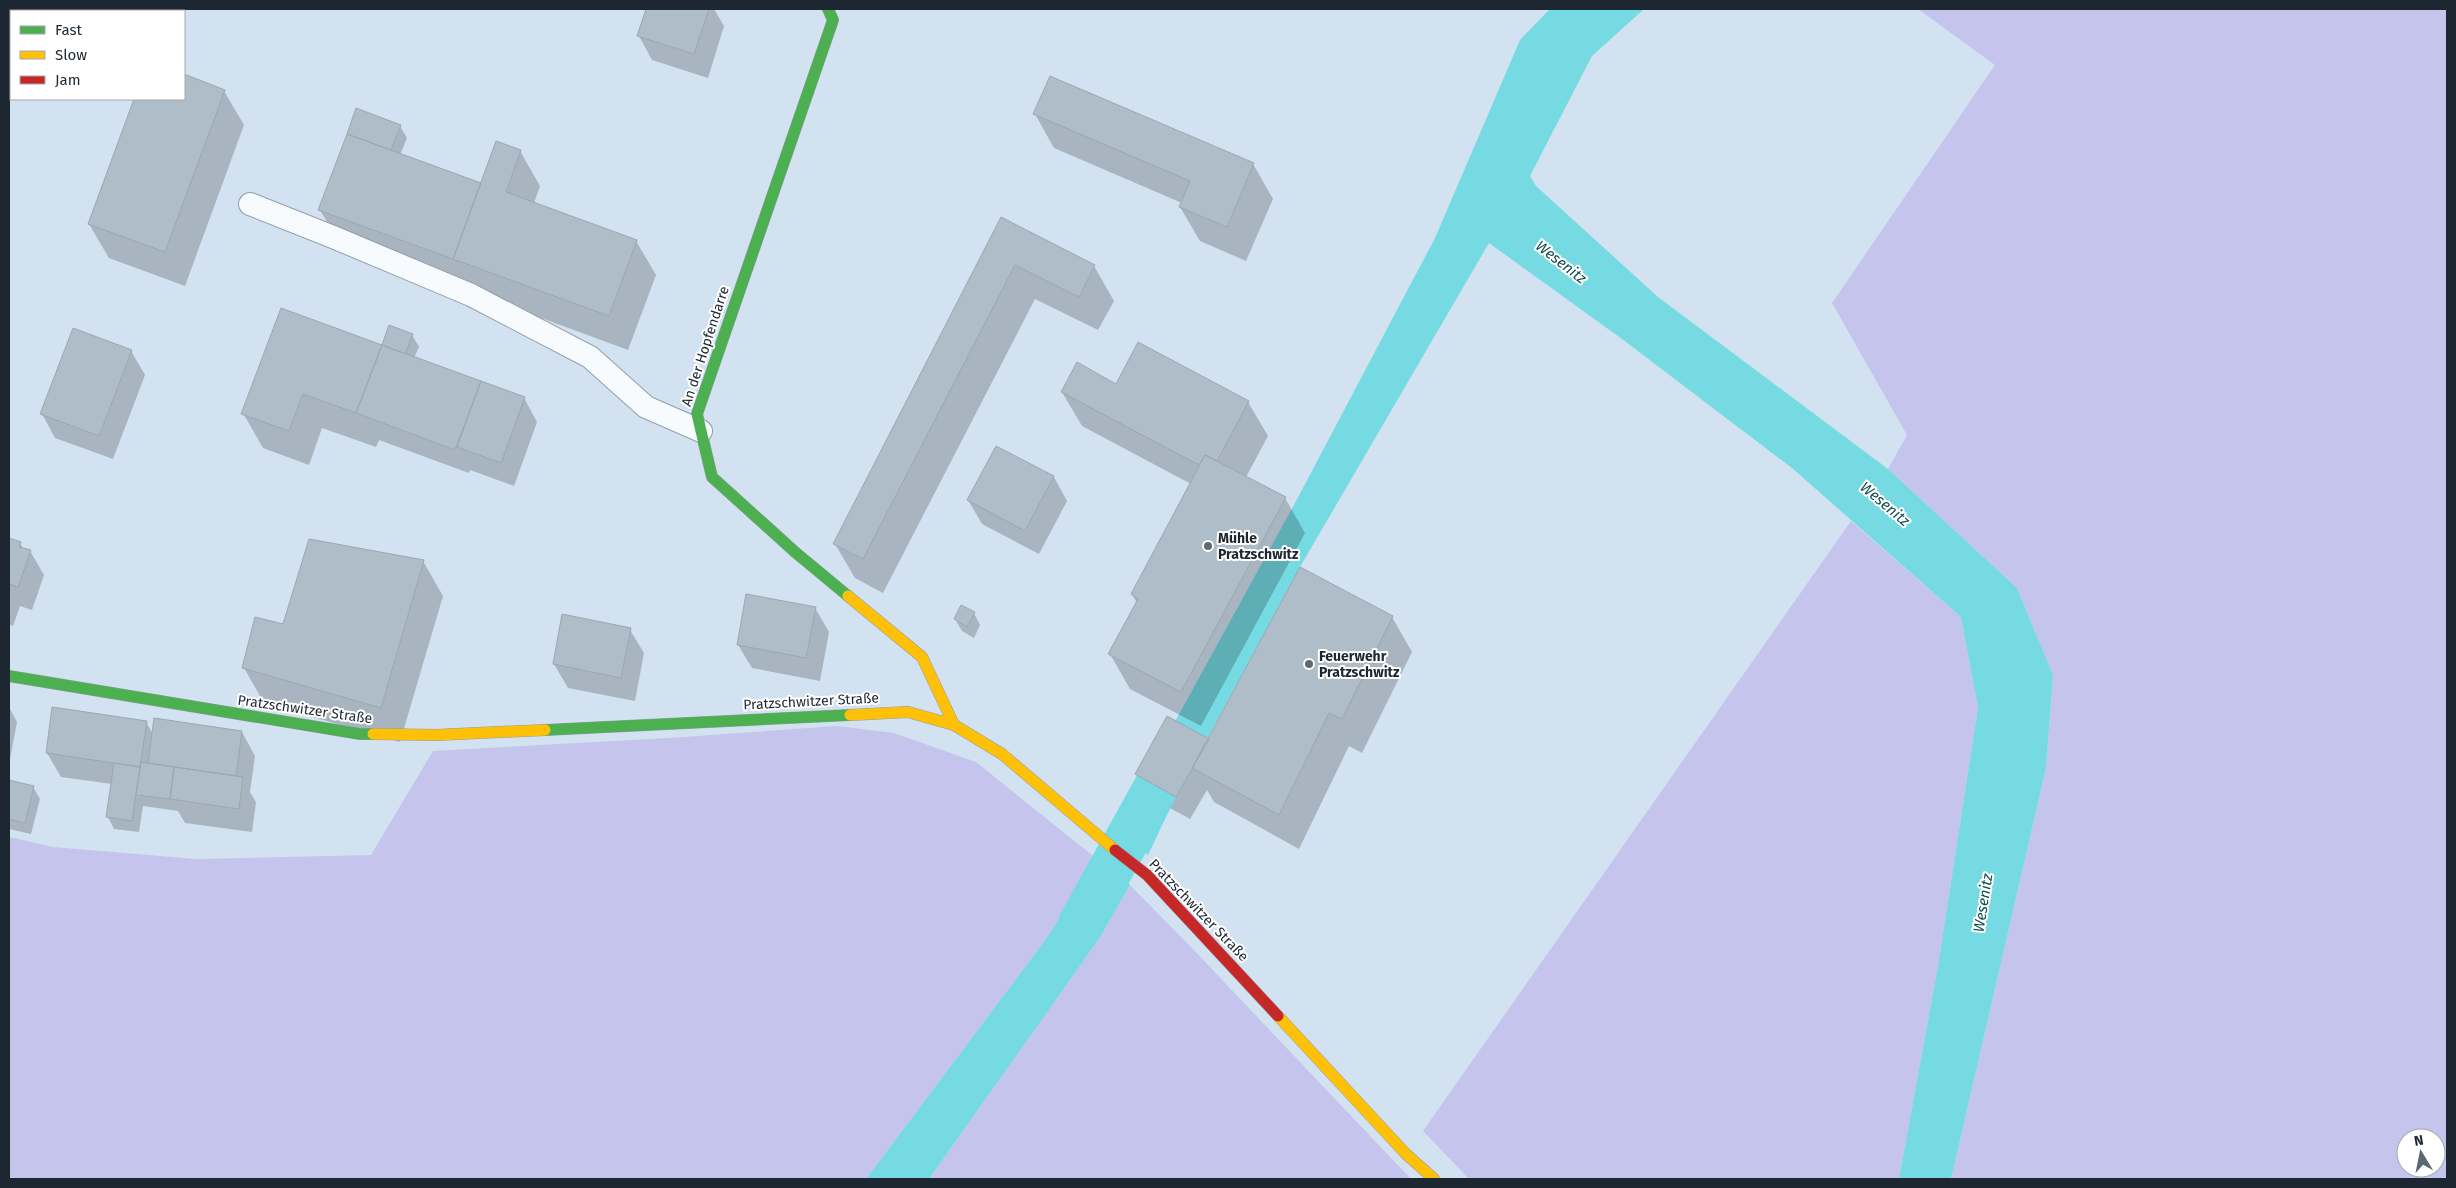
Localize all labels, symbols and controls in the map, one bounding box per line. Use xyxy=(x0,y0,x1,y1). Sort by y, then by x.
legend xyxy=(10,10,185,100)
text: Fast xyxy=(55,21,82,39)
text: Slow xyxy=(55,46,87,64)
text: Jam xyxy=(55,71,81,89)
water label: Wesenitz xyxy=(1532,237,1590,288)
street label: An der Hopfendarre xyxy=(678,284,733,408)
water label: Wesenitz xyxy=(1857,478,1914,530)
place label: Mühle Pratzschwitz xyxy=(1218,530,1299,563)
marker: Mühle Pratzschwitz xyxy=(1202,540,1214,552)
place label: Feuerwehr Pratzschwitz xyxy=(1319,648,1400,681)
marker: Feuerwehr Pratzschwitz xyxy=(1303,658,1315,670)
street label: Pratzschwitzer Straße xyxy=(743,689,879,714)
street label: Pratzschwitzer Straße xyxy=(236,692,373,727)
street label: Pratzschwitzer Straße xyxy=(1145,856,1252,965)
water label: Wesenitz xyxy=(1969,872,1997,934)
north arrow xyxy=(2396,1128,2446,1178)
text: N xyxy=(2413,1132,2425,1150)

